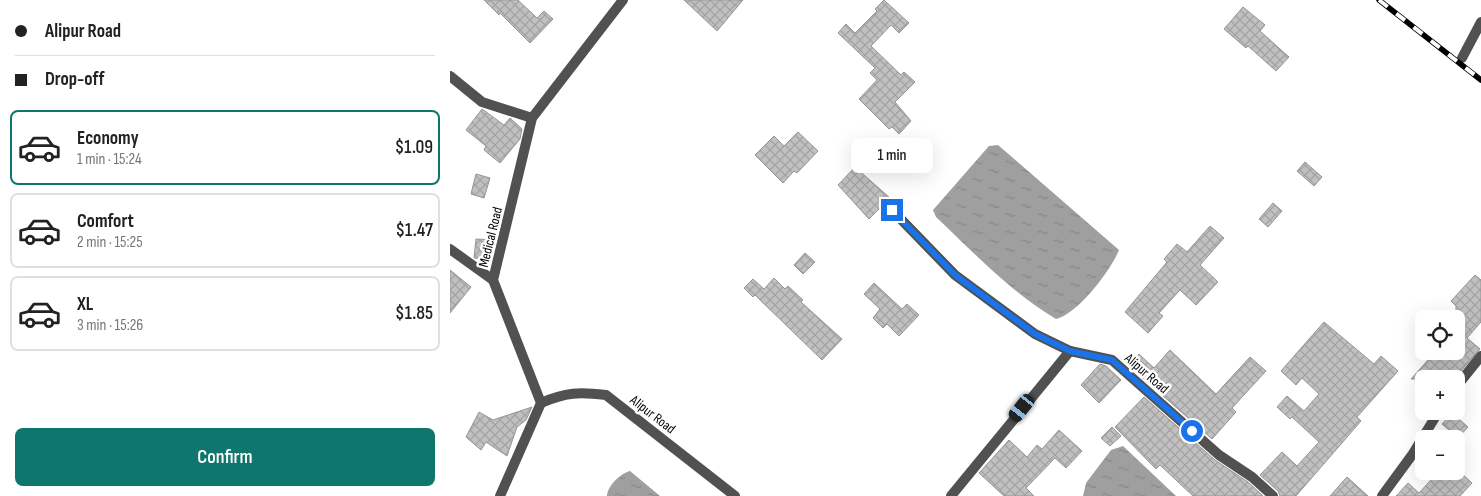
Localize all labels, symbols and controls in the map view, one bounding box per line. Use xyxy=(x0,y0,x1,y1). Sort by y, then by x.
text: Alipur Road xyxy=(45,20,121,43)
text: Drop-off xyxy=(45,68,105,91)
icon: car xyxy=(17,125,62,170)
text: Economy xyxy=(77,127,139,150)
text: $1.09 xyxy=(395,136,433,159)
callout: 1 min xyxy=(851,138,933,172)
text: 1 min xyxy=(877,146,907,165)
text: 1 min · 15:24 xyxy=(77,150,142,169)
route end xyxy=(881,199,903,221)
street label: Medical Road xyxy=(475,205,506,269)
icon: car xyxy=(17,208,62,253)
text: Comfort xyxy=(77,210,134,233)
text: $1.47 xyxy=(395,219,433,242)
text: 2 min · 15:25 xyxy=(77,233,143,252)
icon: car xyxy=(17,291,62,336)
text: XL xyxy=(77,293,93,316)
text: $1.85 xyxy=(395,302,433,325)
map controls xyxy=(1415,310,1465,480)
button: locate xyxy=(1415,310,1465,360)
text: 3 min · 15:26 xyxy=(77,316,143,335)
street label: Alipur Road xyxy=(1120,349,1172,397)
button: + xyxy=(1415,370,1465,420)
street label: Alipur Road xyxy=(626,391,679,437)
car xyxy=(1006,392,1037,424)
route start xyxy=(1181,420,1203,442)
button: Confirm xyxy=(15,428,435,486)
button: − xyxy=(1415,430,1465,480)

